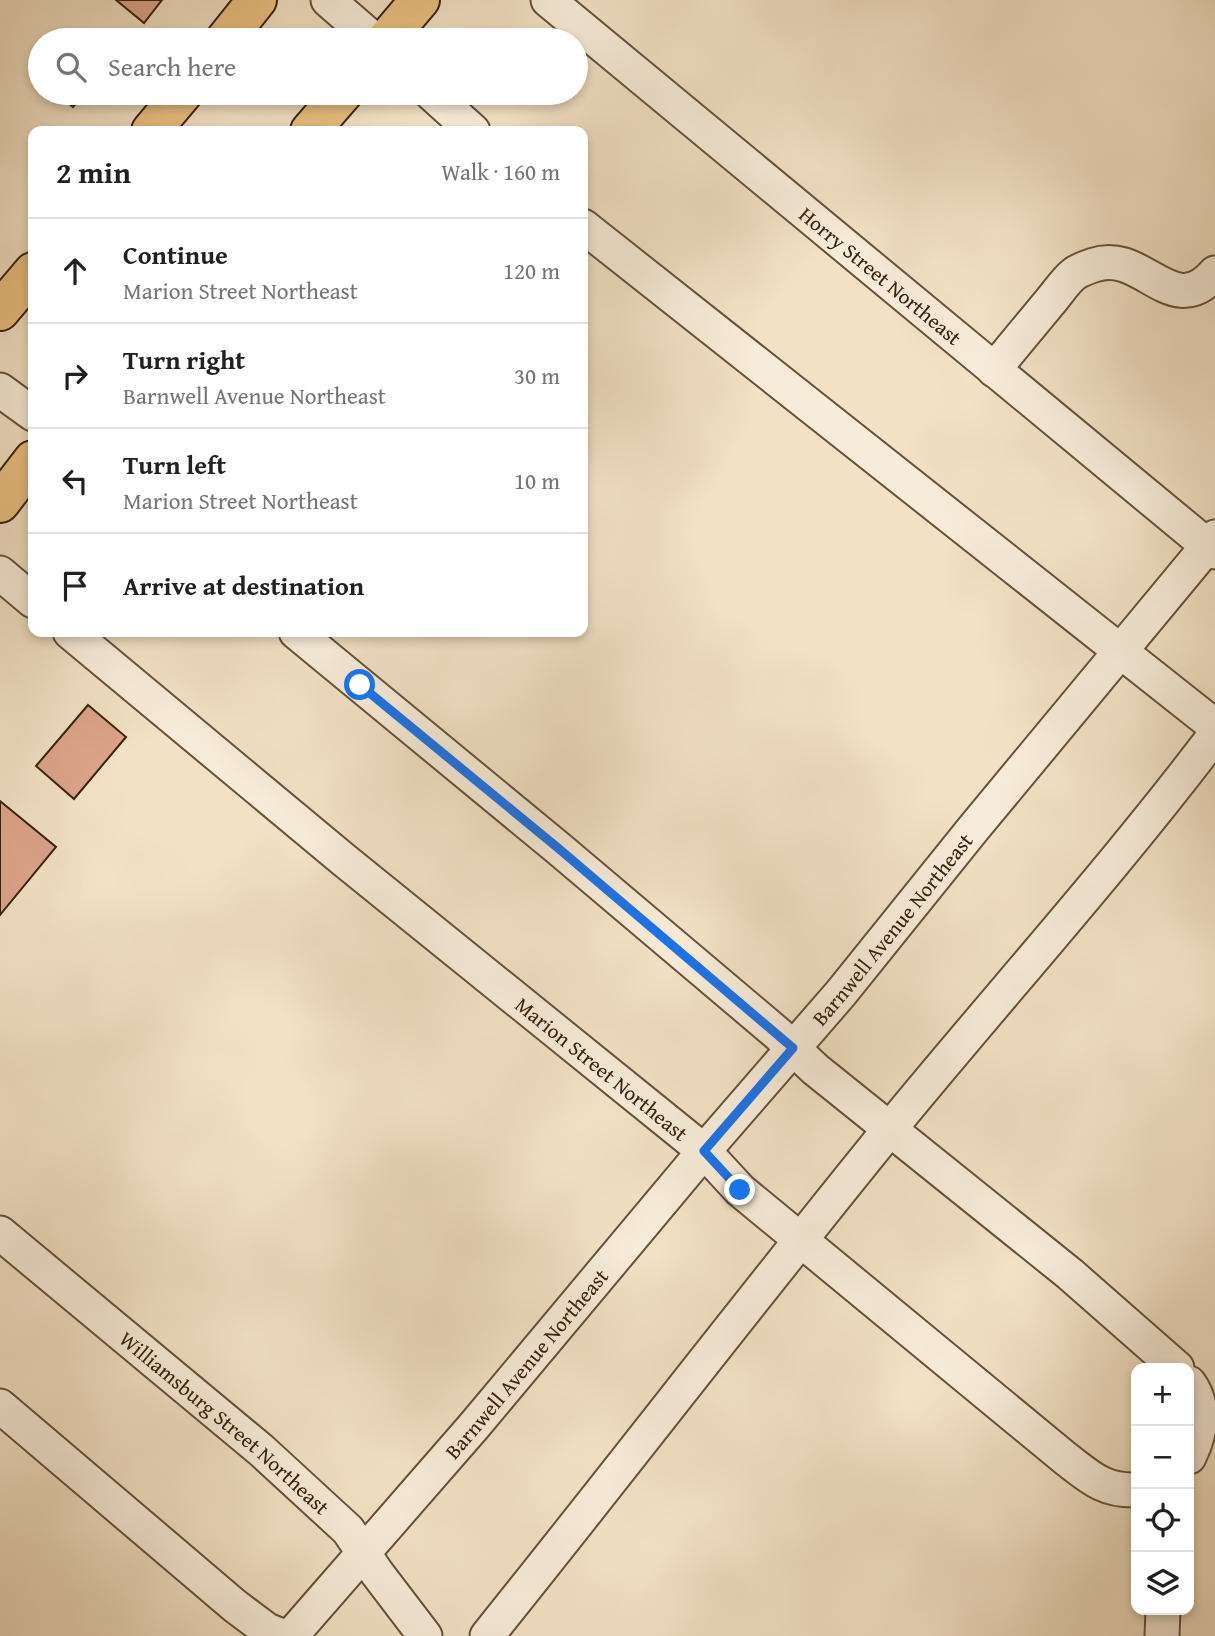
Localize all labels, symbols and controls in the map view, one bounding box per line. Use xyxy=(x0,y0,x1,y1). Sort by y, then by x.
search box xyxy=(28,28,588,105)
text: Search here xyxy=(108,47,236,86)
icon: search xyxy=(52,48,90,86)
text: 2 min xyxy=(56,150,131,194)
text: Walk · 160 m xyxy=(441,155,560,188)
street label: Horry Street Northeast xyxy=(793,199,969,352)
text: Continue xyxy=(123,235,228,274)
icon: ahead xyxy=(56,252,94,290)
text: 120 m xyxy=(503,254,560,287)
text: Marion Street Northeast xyxy=(123,274,358,307)
text: Turn right xyxy=(123,340,245,379)
icon: right xyxy=(56,357,94,395)
text: 30 m xyxy=(514,359,560,392)
text: Barnwell Avenue Northeast xyxy=(123,379,386,412)
text: Turn left xyxy=(123,445,226,484)
icon: left xyxy=(56,462,94,500)
text: 10 m xyxy=(514,464,560,497)
text: Marion Street Northeast xyxy=(123,484,358,517)
text: Arrive at destination xyxy=(123,566,364,605)
icon: arrive xyxy=(56,567,94,605)
route start xyxy=(344,669,375,700)
street label: Barnwell Avenue Northeast xyxy=(804,826,980,1032)
street label: Marion Street Northeast xyxy=(509,989,695,1148)
route end xyxy=(724,1174,755,1205)
street label: Barnwell Avenue Northeast xyxy=(437,1261,616,1465)
street label: Williamsburg Street Northeast xyxy=(113,1323,337,1522)
map controls xyxy=(1131,1363,1194,1615)
button: + xyxy=(1131,1363,1194,1426)
button: − xyxy=(1131,1426,1194,1489)
button: locate xyxy=(1131,1489,1194,1552)
button: layers xyxy=(1131,1552,1194,1615)

